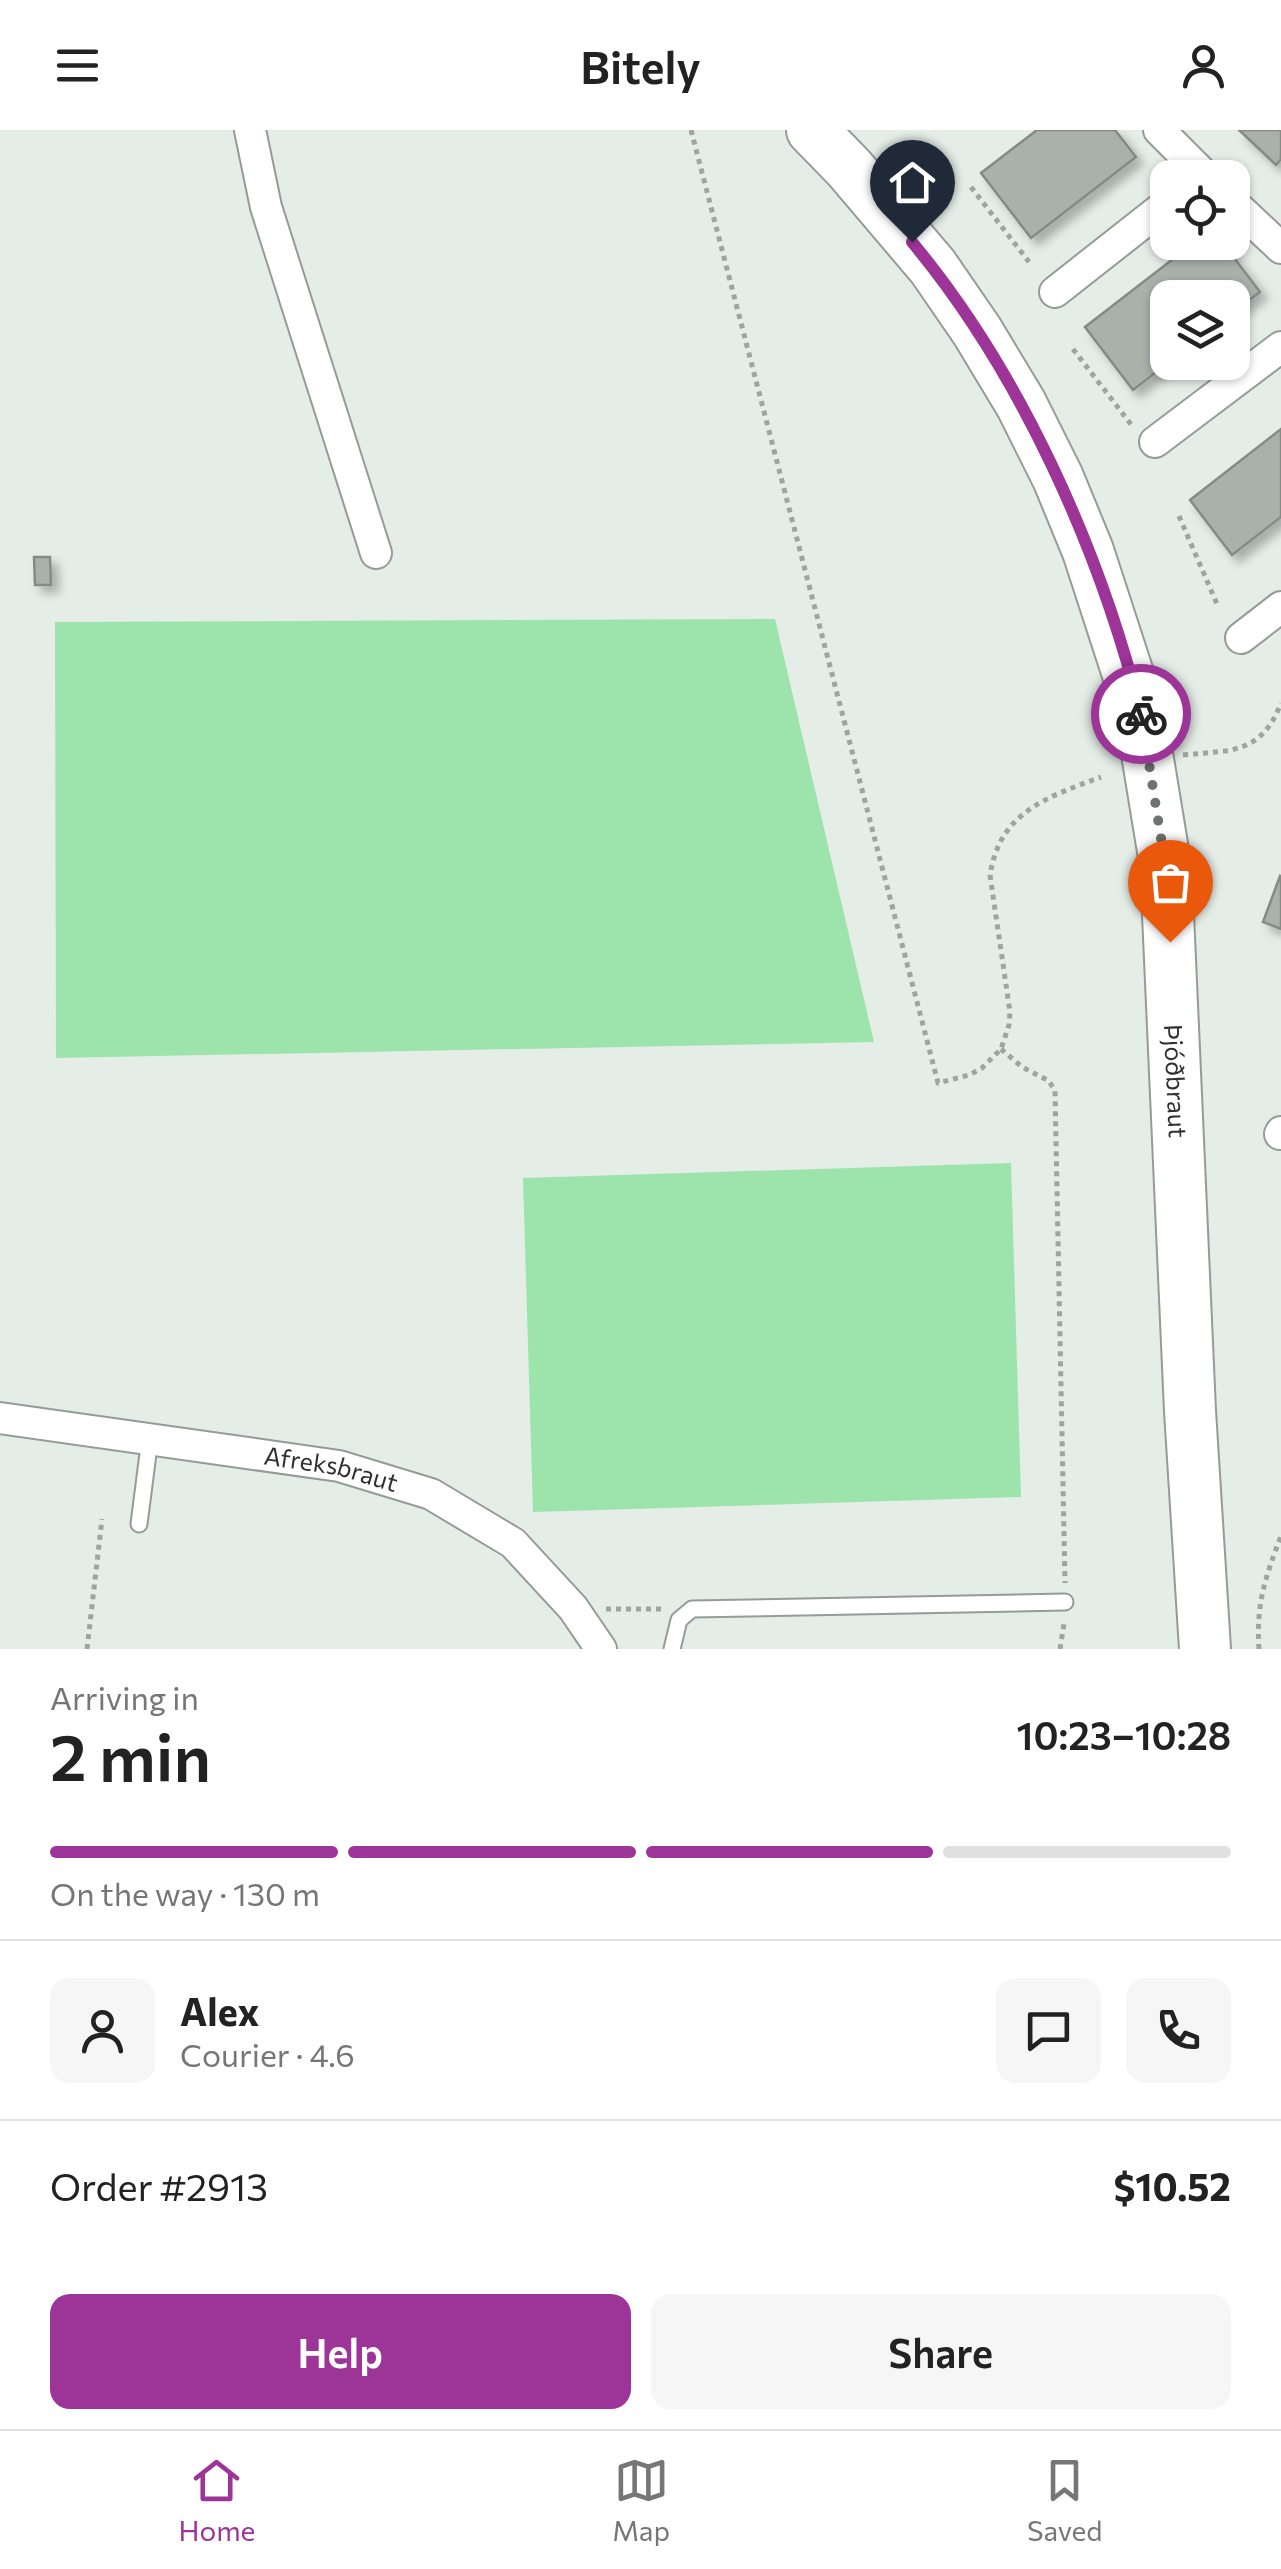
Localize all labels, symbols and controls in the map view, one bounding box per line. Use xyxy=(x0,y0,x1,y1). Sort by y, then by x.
icon: menu xyxy=(50,38,105,93)
text: Bitely xyxy=(580,38,701,93)
icon: person xyxy=(1176,38,1231,93)
pin xyxy=(870,140,955,243)
icon: home xyxy=(885,155,940,210)
map controls xyxy=(1150,160,1250,380)
button: locate xyxy=(1150,160,1250,260)
button: layers xyxy=(1150,280,1250,380)
courier xyxy=(1091,664,1191,764)
icon: bike xyxy=(1114,687,1169,742)
pin xyxy=(1128,840,1213,943)
icon: bag xyxy=(1143,855,1198,910)
street label: Þjóðbraut xyxy=(1159,1024,1194,1138)
street label: Afreksbraut xyxy=(262,1440,402,1497)
text: Arriving in xyxy=(50,1677,199,1717)
text: 10:23–10:28 xyxy=(1017,1711,1231,1758)
text: 2 min xyxy=(50,1715,211,1794)
text: On the way · 130 m xyxy=(50,1873,320,1913)
button: person xyxy=(50,1978,155,2083)
button: chat xyxy=(996,1978,1101,2083)
button: phone xyxy=(1126,1978,1231,2083)
text: Alex xyxy=(180,1987,259,2034)
text: Courier · 4.6 xyxy=(180,2034,355,2074)
text: Order #2913 xyxy=(50,2162,268,2209)
text: $10.52 xyxy=(1113,2162,1231,2209)
button: Help xyxy=(50,2294,631,2409)
button: Share xyxy=(651,2294,1231,2409)
tab: Home xyxy=(178,2453,255,2547)
tab: Map xyxy=(612,2453,670,2547)
tab: Saved xyxy=(1027,2453,1103,2547)

